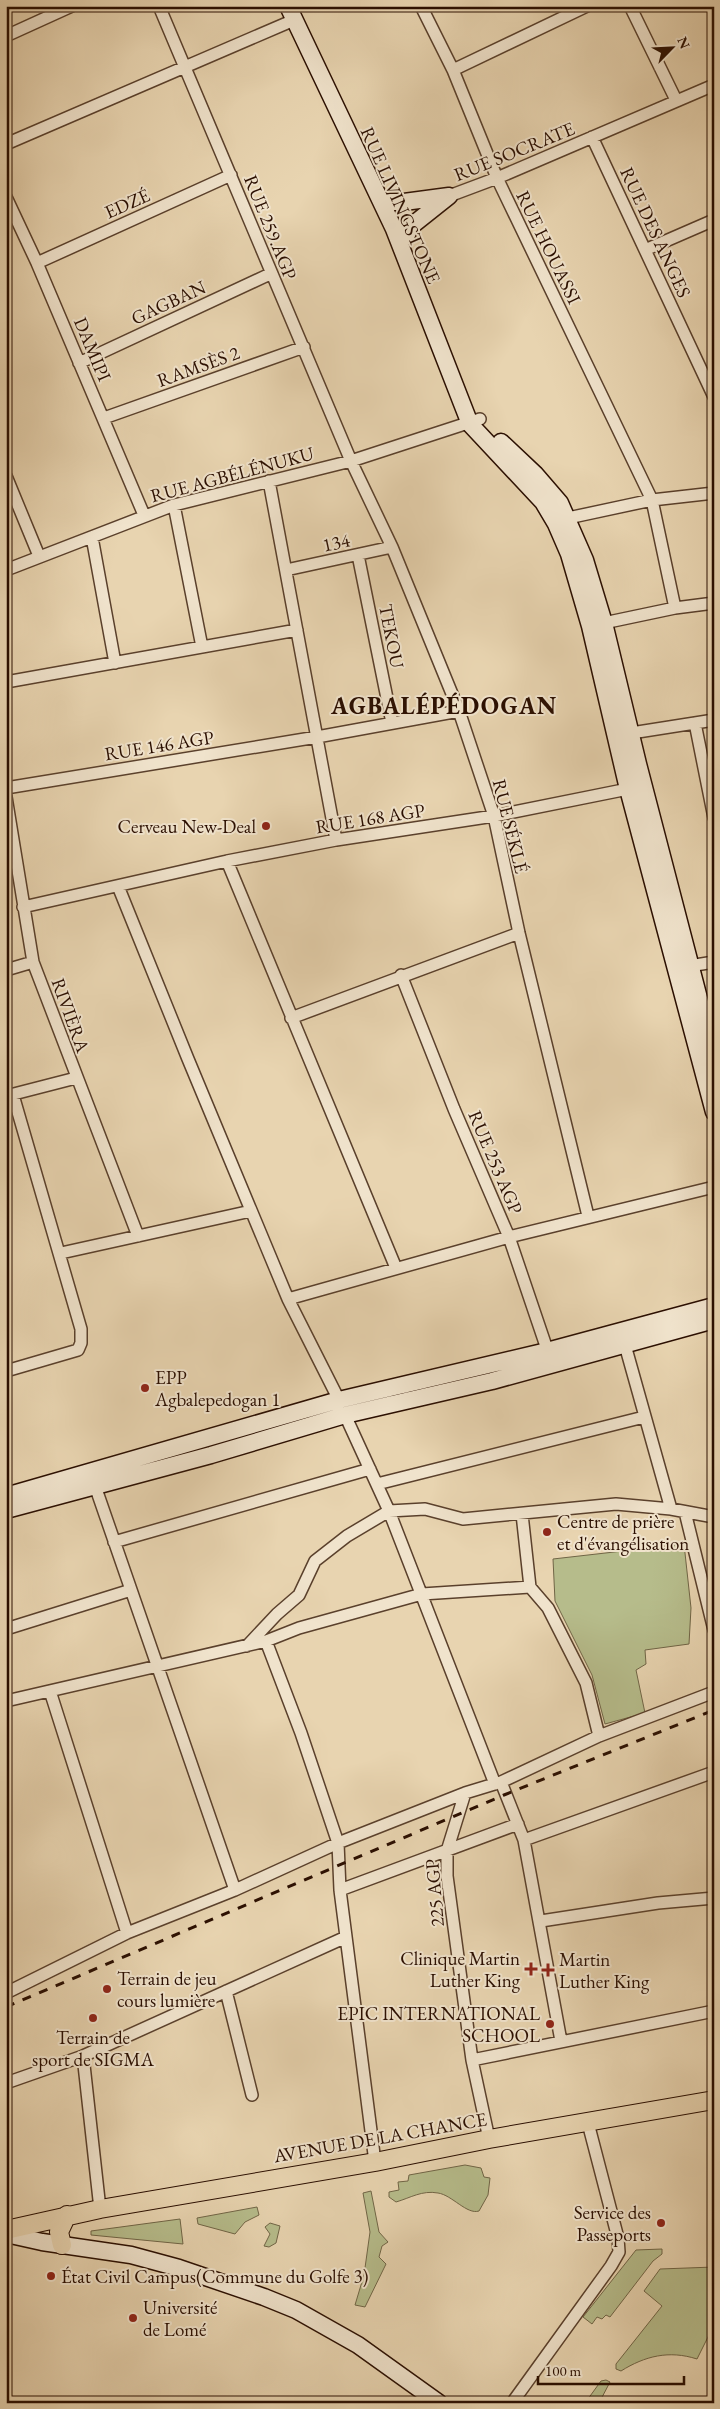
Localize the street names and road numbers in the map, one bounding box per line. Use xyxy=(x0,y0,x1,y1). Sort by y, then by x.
street label: RUE SOCRATE xyxy=(450,116,578,187)
street label: RUE LIVINGSTONE xyxy=(355,123,446,288)
street label: RUE DES ANGES xyxy=(614,163,697,302)
street label: RUE 259.AGP xyxy=(238,171,303,284)
street label: EDZÉ xyxy=(101,182,154,224)
street label: RUE HOUASSI xyxy=(510,186,587,309)
street label: GAGBAN xyxy=(127,274,210,331)
street label: DAMIPI xyxy=(68,313,117,386)
street label: RAMSÈS 2 xyxy=(154,340,243,393)
street label: RUE AGBÉLÉNUKU xyxy=(148,441,317,508)
street label: 134 xyxy=(320,527,353,558)
street label: TEKOU xyxy=(373,602,410,670)
street label: RUE 146 AGP xyxy=(103,724,216,766)
street label: RUE SÉKLÉ xyxy=(487,776,534,876)
street label: RUE 168 AGP xyxy=(314,797,427,839)
street label: RIVIÈRA xyxy=(46,975,96,1057)
street label: RUE 253 AGP xyxy=(463,1107,529,1218)
street label: 225 AGP xyxy=(419,1857,450,1928)
street label: AVENUE DE LA CHANCE xyxy=(271,2106,489,2169)

